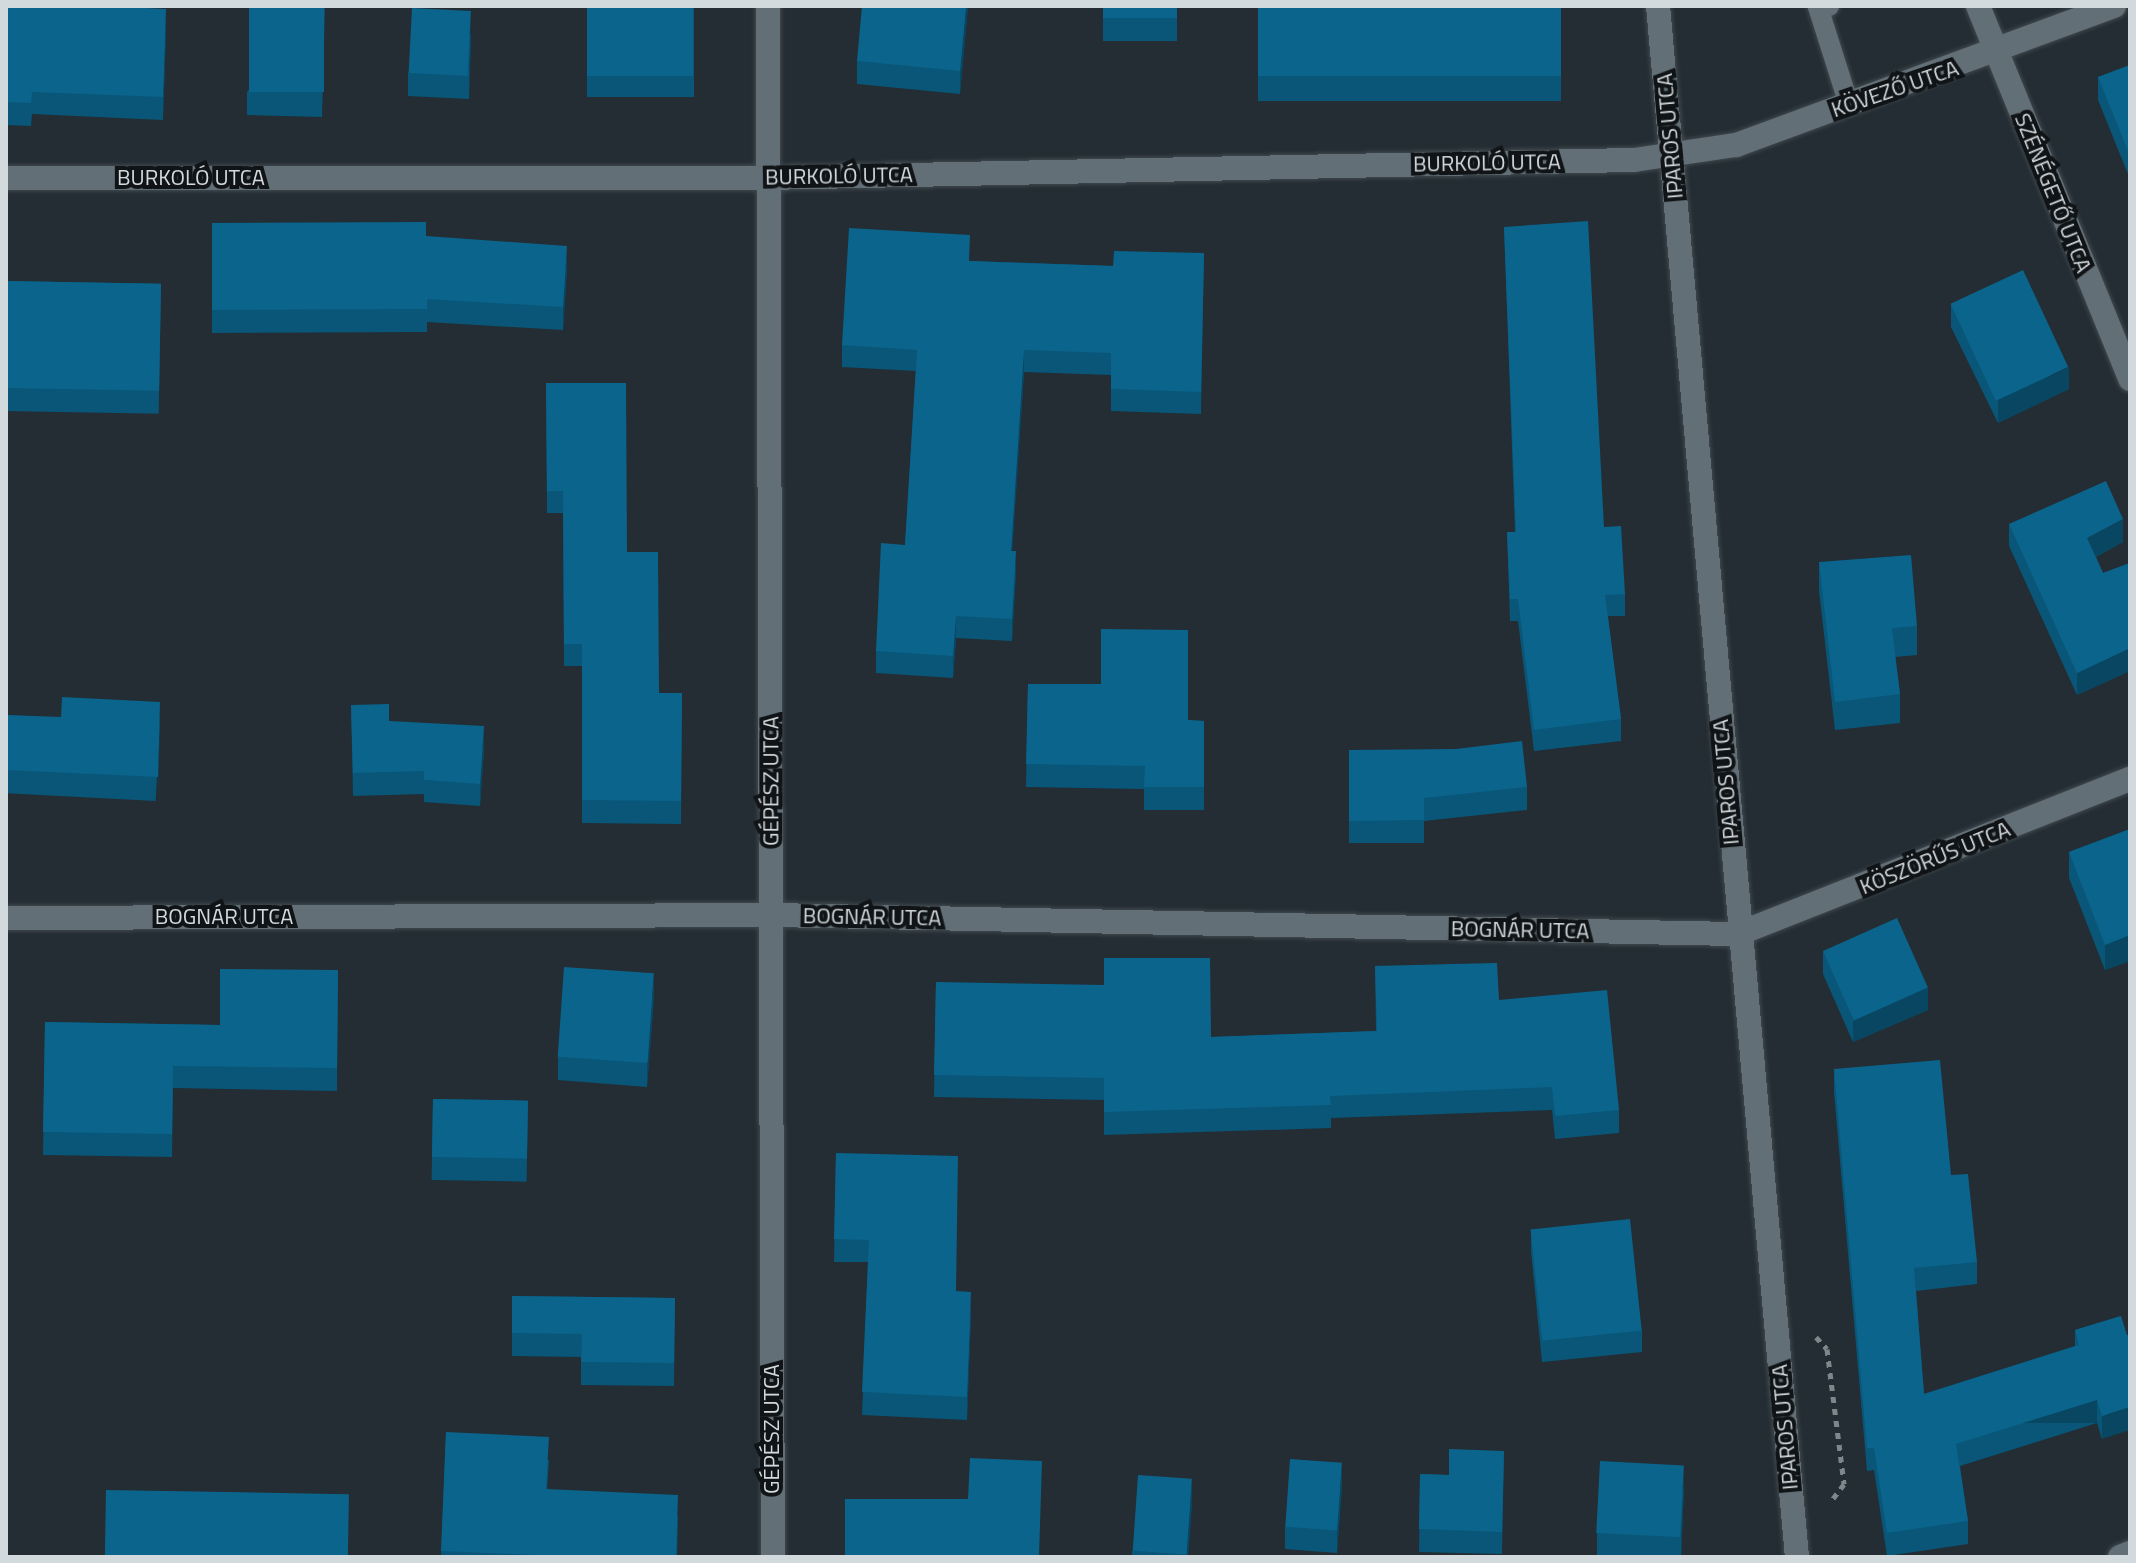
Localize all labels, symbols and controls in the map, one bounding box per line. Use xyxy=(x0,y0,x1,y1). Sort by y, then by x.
street label: KÖVEZŐ UTCA xyxy=(1828,55,1962,123)
street label: IPAROS UTCA xyxy=(1651,72,1689,200)
street label: SZÉNÉGETŐ UTCA xyxy=(2009,109,2097,277)
street label: BURKOLÓ UTCA xyxy=(1413,149,1561,177)
street label: BURKOLÓ UTCA xyxy=(765,162,913,190)
street label: BURKOLÓ UTCA xyxy=(117,165,265,191)
street label: GÉPÉSZ UTCA xyxy=(758,716,784,846)
street label: IPAROS UTCA xyxy=(1707,718,1745,846)
street label: KÖSZÖRŰS UTCA xyxy=(1856,816,2014,900)
street label: BOGNÁR UTCA xyxy=(803,903,941,931)
street label: BOGNÁR UTCA xyxy=(155,904,293,930)
street label: BOGNÁR UTCA xyxy=(1451,916,1589,944)
street label: IPAROS UTCA xyxy=(1766,1363,1804,1491)
street label: GÉPÉSZ UTCA xyxy=(759,1364,785,1494)

